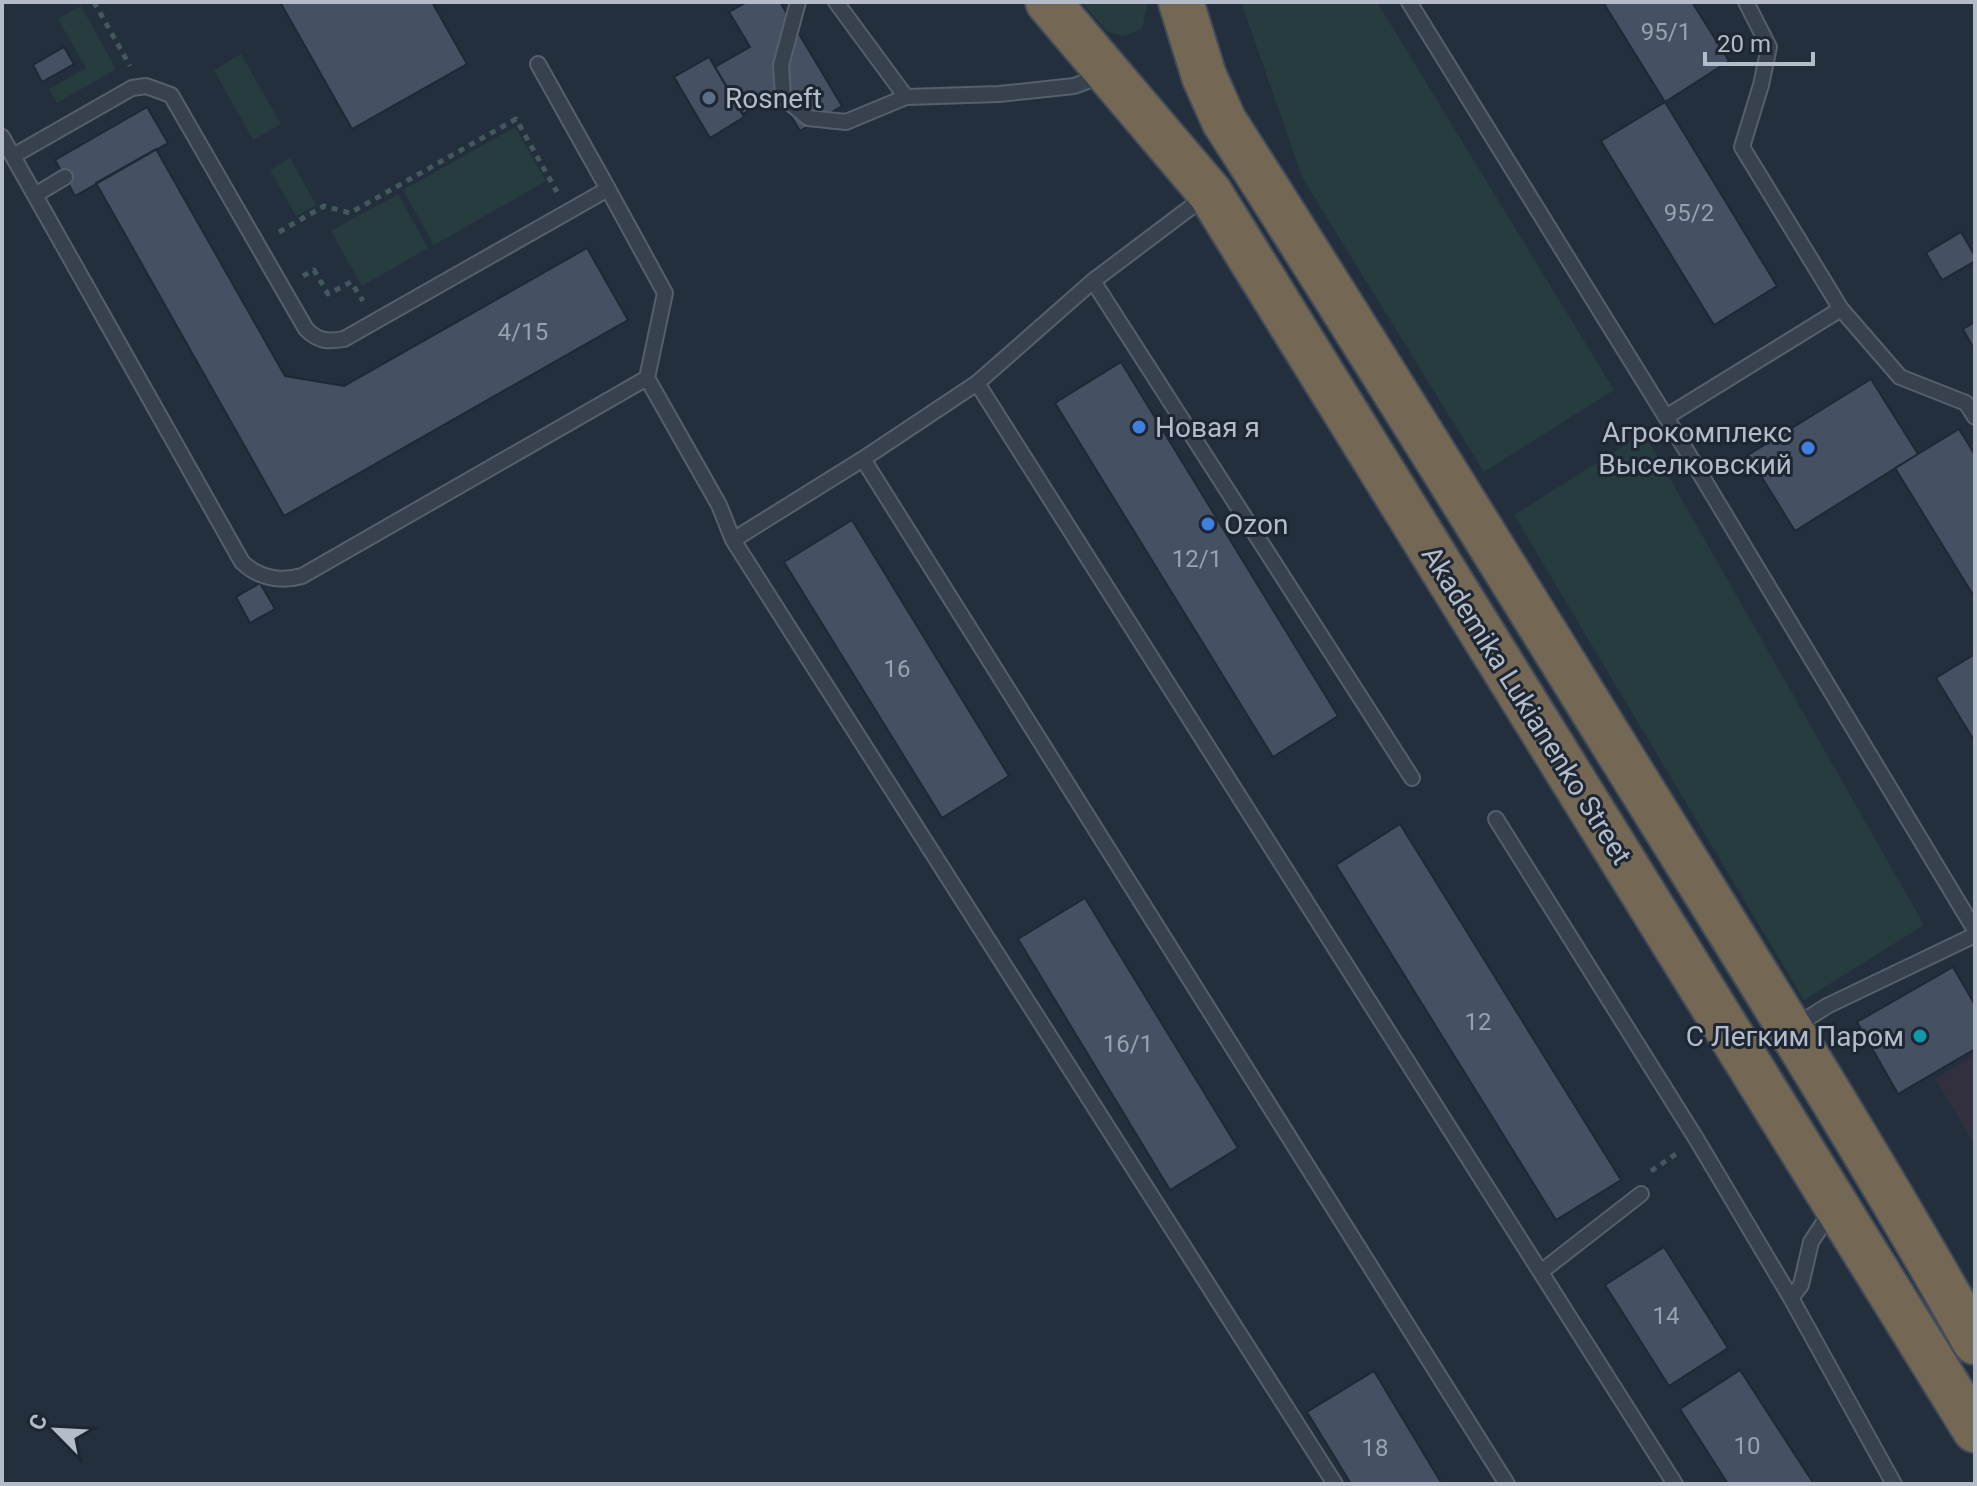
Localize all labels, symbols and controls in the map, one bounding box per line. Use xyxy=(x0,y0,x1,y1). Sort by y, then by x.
scale bar xyxy=(1705,16,1813,66)
house number: 95/1 xyxy=(1641,18,1691,46)
text: 20 m xyxy=(1717,30,1771,58)
place label: Rosneft xyxy=(725,82,822,115)
marker: Rosneft xyxy=(700,89,718,107)
house number: 95/2 xyxy=(1664,199,1714,227)
house number: 4/15 xyxy=(498,318,548,346)
place label: Новая я xyxy=(1155,411,1260,444)
place label: Агрокомплекс Выселковский xyxy=(1598,416,1792,481)
marker: Новая я xyxy=(1130,418,1148,436)
marker: Агрокомплекс Выселковский xyxy=(1799,439,1817,457)
place label: Ozon xyxy=(1224,508,1288,541)
marker: Ozon xyxy=(1199,515,1217,533)
street label: Akademika Lukianenko Street xyxy=(1415,540,1638,870)
house number: 12/1 xyxy=(1172,545,1222,573)
house number: 16 xyxy=(884,655,910,683)
house number: 12 xyxy=(1465,1008,1491,1036)
place label: С Легким Паром xyxy=(1686,1020,1904,1053)
marker: С Легким Паром xyxy=(1911,1027,1929,1045)
house number: 16/1 xyxy=(1103,1030,1153,1058)
house number: 14 xyxy=(1653,1302,1679,1330)
north arrow xyxy=(16,1390,96,1470)
text: С xyxy=(24,1410,53,1434)
house number: 10 xyxy=(1734,1432,1760,1460)
house number: 18 xyxy=(1362,1434,1388,1462)

